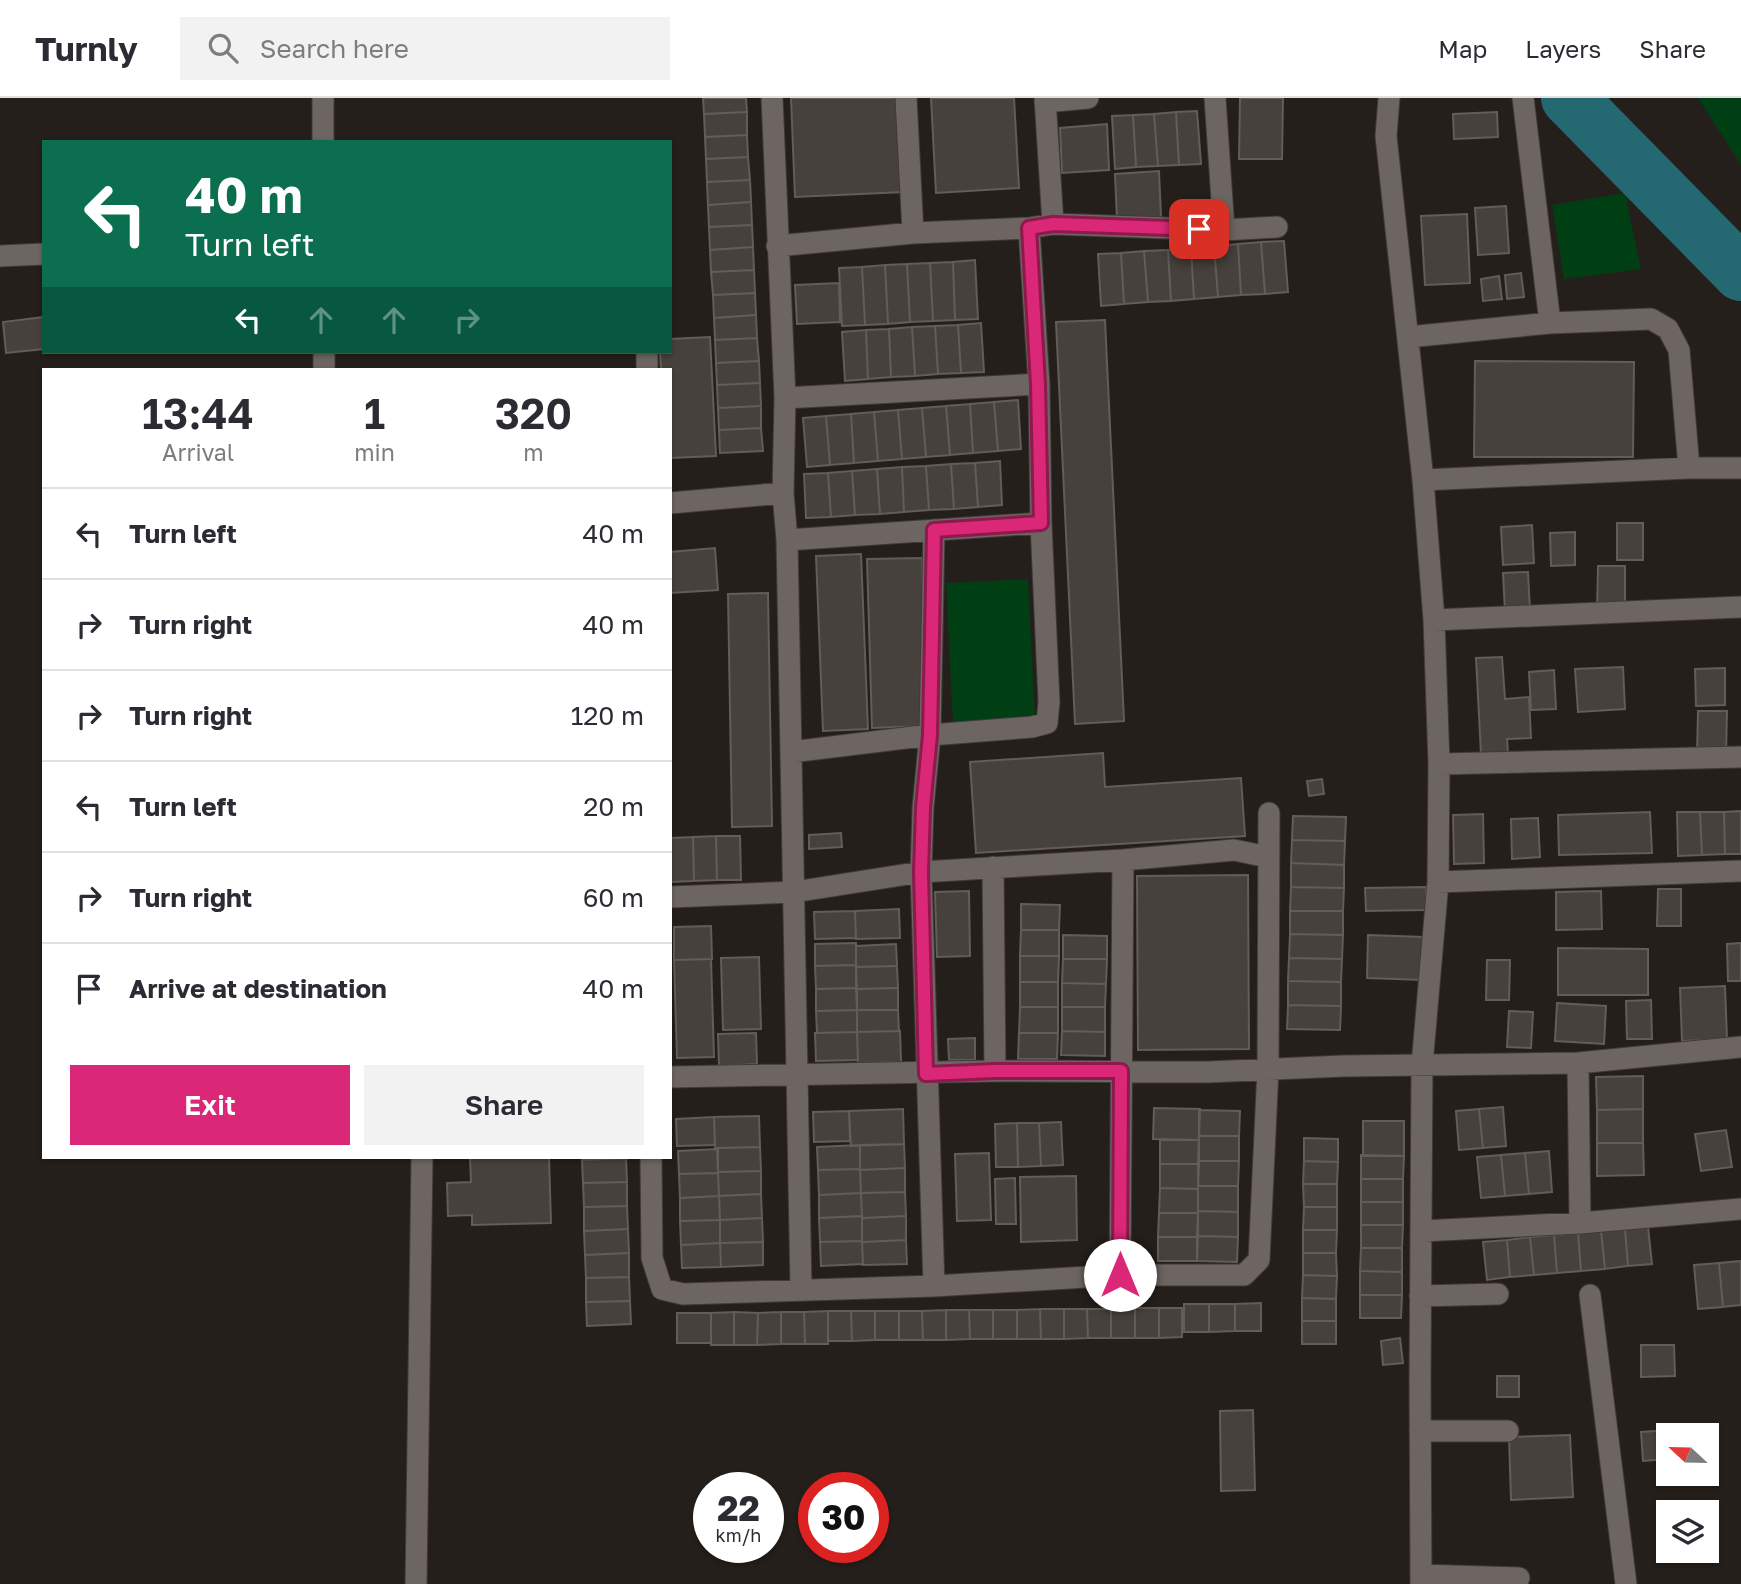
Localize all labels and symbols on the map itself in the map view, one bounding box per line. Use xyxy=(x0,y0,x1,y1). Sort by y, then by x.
pin xyxy=(1169,199,1229,259)
position arrow xyxy=(1083,1238,1157,1312)
north arrow xyxy=(1656,1423,1718,1486)
speed limit sign: 30 xyxy=(798,1472,889,1563)

